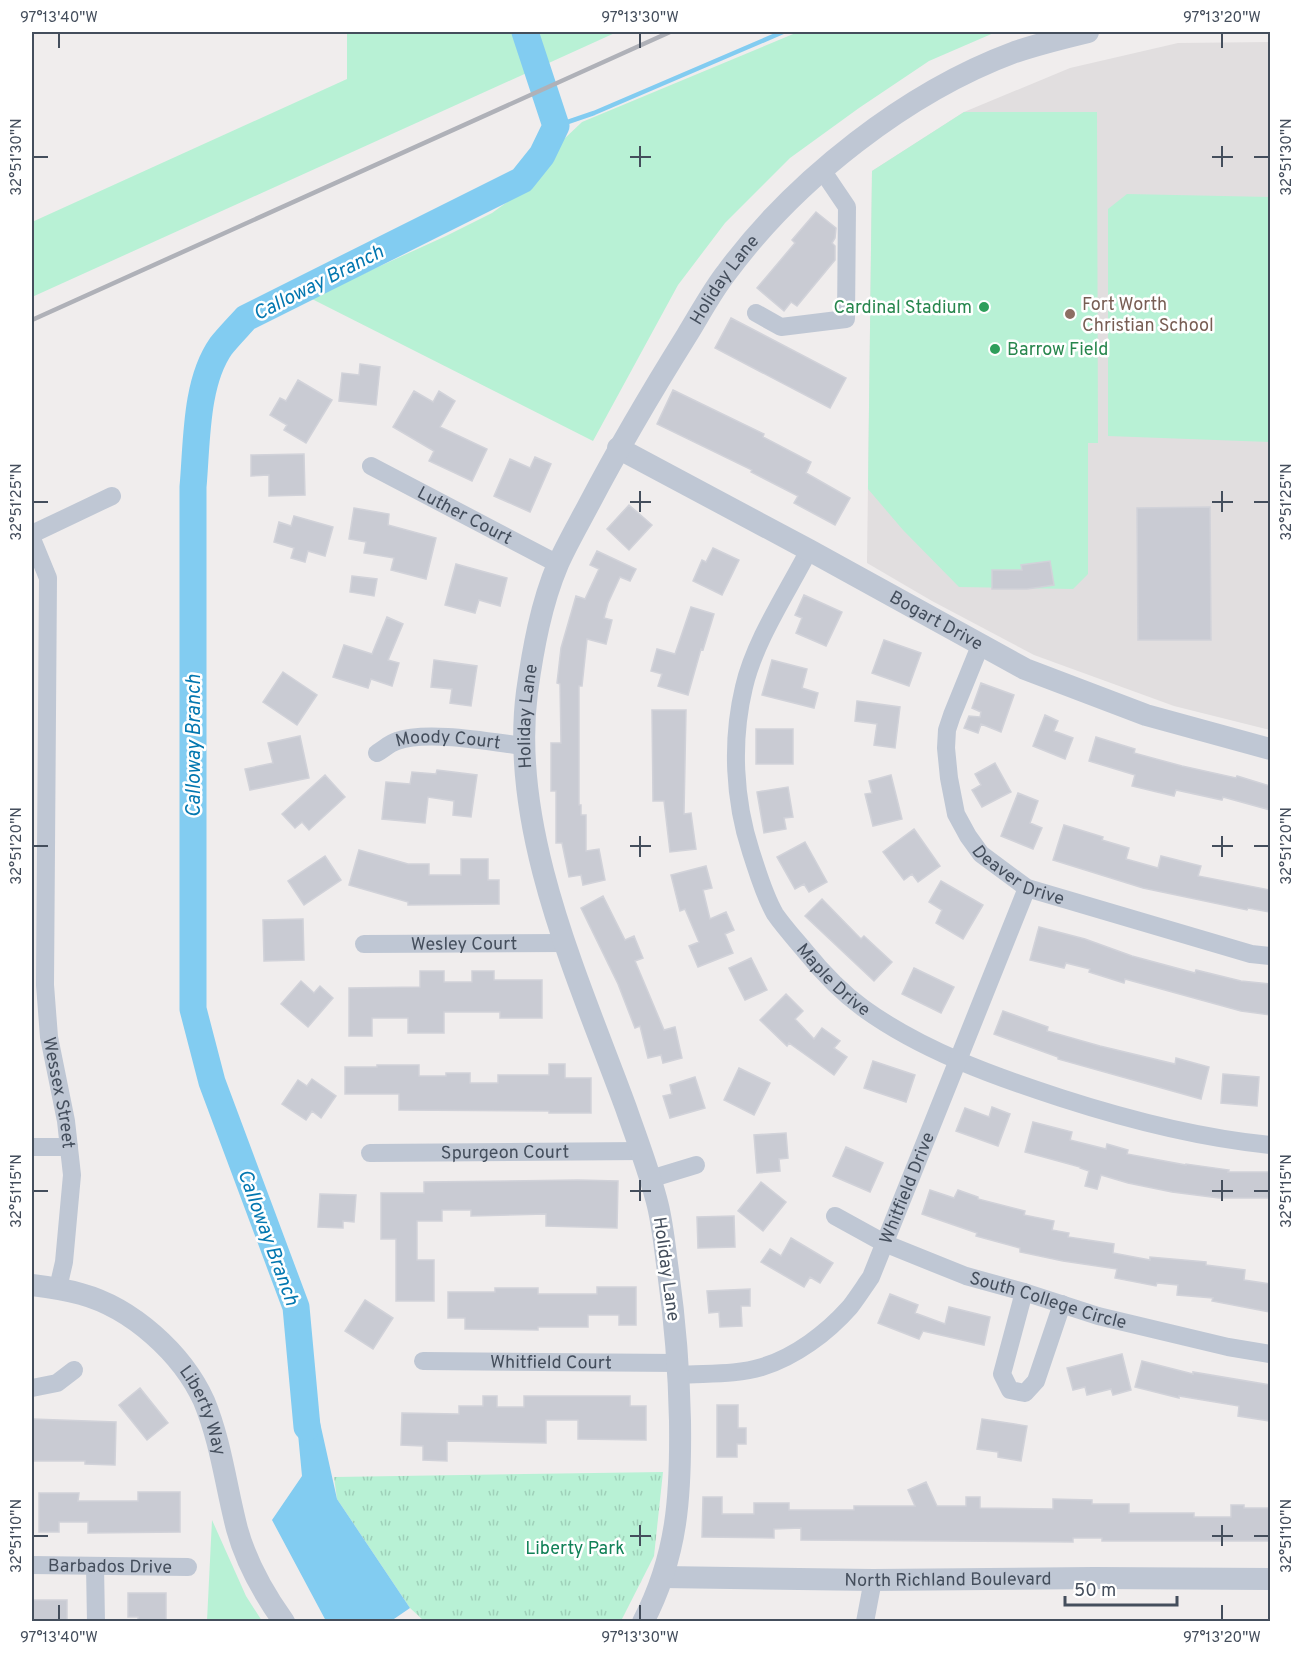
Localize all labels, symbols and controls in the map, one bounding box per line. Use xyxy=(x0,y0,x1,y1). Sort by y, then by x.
text: 97°13'40"W xyxy=(20,9,98,28)
text: 97°13'30"W xyxy=(601,9,679,28)
text: 97°13'20"W xyxy=(1183,9,1261,28)
text: 32°51'30"N xyxy=(8,118,27,196)
text: 32°51'30"N xyxy=(1278,118,1297,196)
street label: Holiday Lane xyxy=(686,231,765,330)
water label: Calloway Branch xyxy=(249,240,389,328)
place label: Fort Worth Christian School xyxy=(1082,294,1214,338)
place label: Cardinal Stadium xyxy=(834,297,972,320)
marker: Cardinal Stadium xyxy=(977,300,991,314)
marker: Fort Worth Christian School xyxy=(1063,307,1077,321)
place label: Barrow Field xyxy=(1007,339,1108,362)
marker: Barrow Field xyxy=(988,342,1002,356)
text: 32°51'25"N xyxy=(8,463,27,541)
text: 32°51'25"N xyxy=(1278,463,1297,541)
street label: Luther Court xyxy=(413,482,516,551)
street label: Bogart Drive xyxy=(885,587,986,657)
street label: Holiday Lane xyxy=(514,663,544,769)
water label: Calloway Branch xyxy=(182,674,208,818)
street label: Moody Court xyxy=(393,726,502,756)
text: 32°51'20"N xyxy=(8,807,27,885)
text: 32°51'20"N xyxy=(1278,807,1297,885)
street label: Deaver Drive xyxy=(966,841,1067,911)
street label: Wesley Court xyxy=(411,933,517,957)
street label: Maple Drive xyxy=(790,939,874,1022)
street label: Wessex Street xyxy=(36,1035,79,1150)
street label: Whitfield Drive xyxy=(875,1129,941,1248)
street label: Spurgeon Court xyxy=(441,1142,569,1165)
text: 32°51'15"N xyxy=(8,1154,27,1228)
text: 32°51'15"N xyxy=(1278,1154,1297,1228)
water label: Calloway Branch xyxy=(230,1166,304,1309)
street label: Holiday Lane xyxy=(647,1216,684,1323)
street label: South College Circle xyxy=(967,1267,1129,1335)
street label: Whitfield Court xyxy=(490,1352,612,1375)
street label: Liberty Way xyxy=(173,1362,230,1458)
text: 32°51'10"N xyxy=(8,1499,27,1573)
text: 32°51'10"N xyxy=(1278,1499,1297,1573)
park label: Liberty Park xyxy=(525,1538,625,1561)
street label: Barbados Drive xyxy=(48,1555,172,1580)
street label: North Richland Boulevard xyxy=(844,1568,1052,1593)
scale bar xyxy=(1065,1569,1178,1607)
text: 50 m xyxy=(1074,1580,1116,1603)
text: 97°13'40"W xyxy=(20,1629,98,1648)
text: 97°13'30"W xyxy=(601,1629,679,1648)
text: 97°13'20"W xyxy=(1183,1629,1261,1648)

